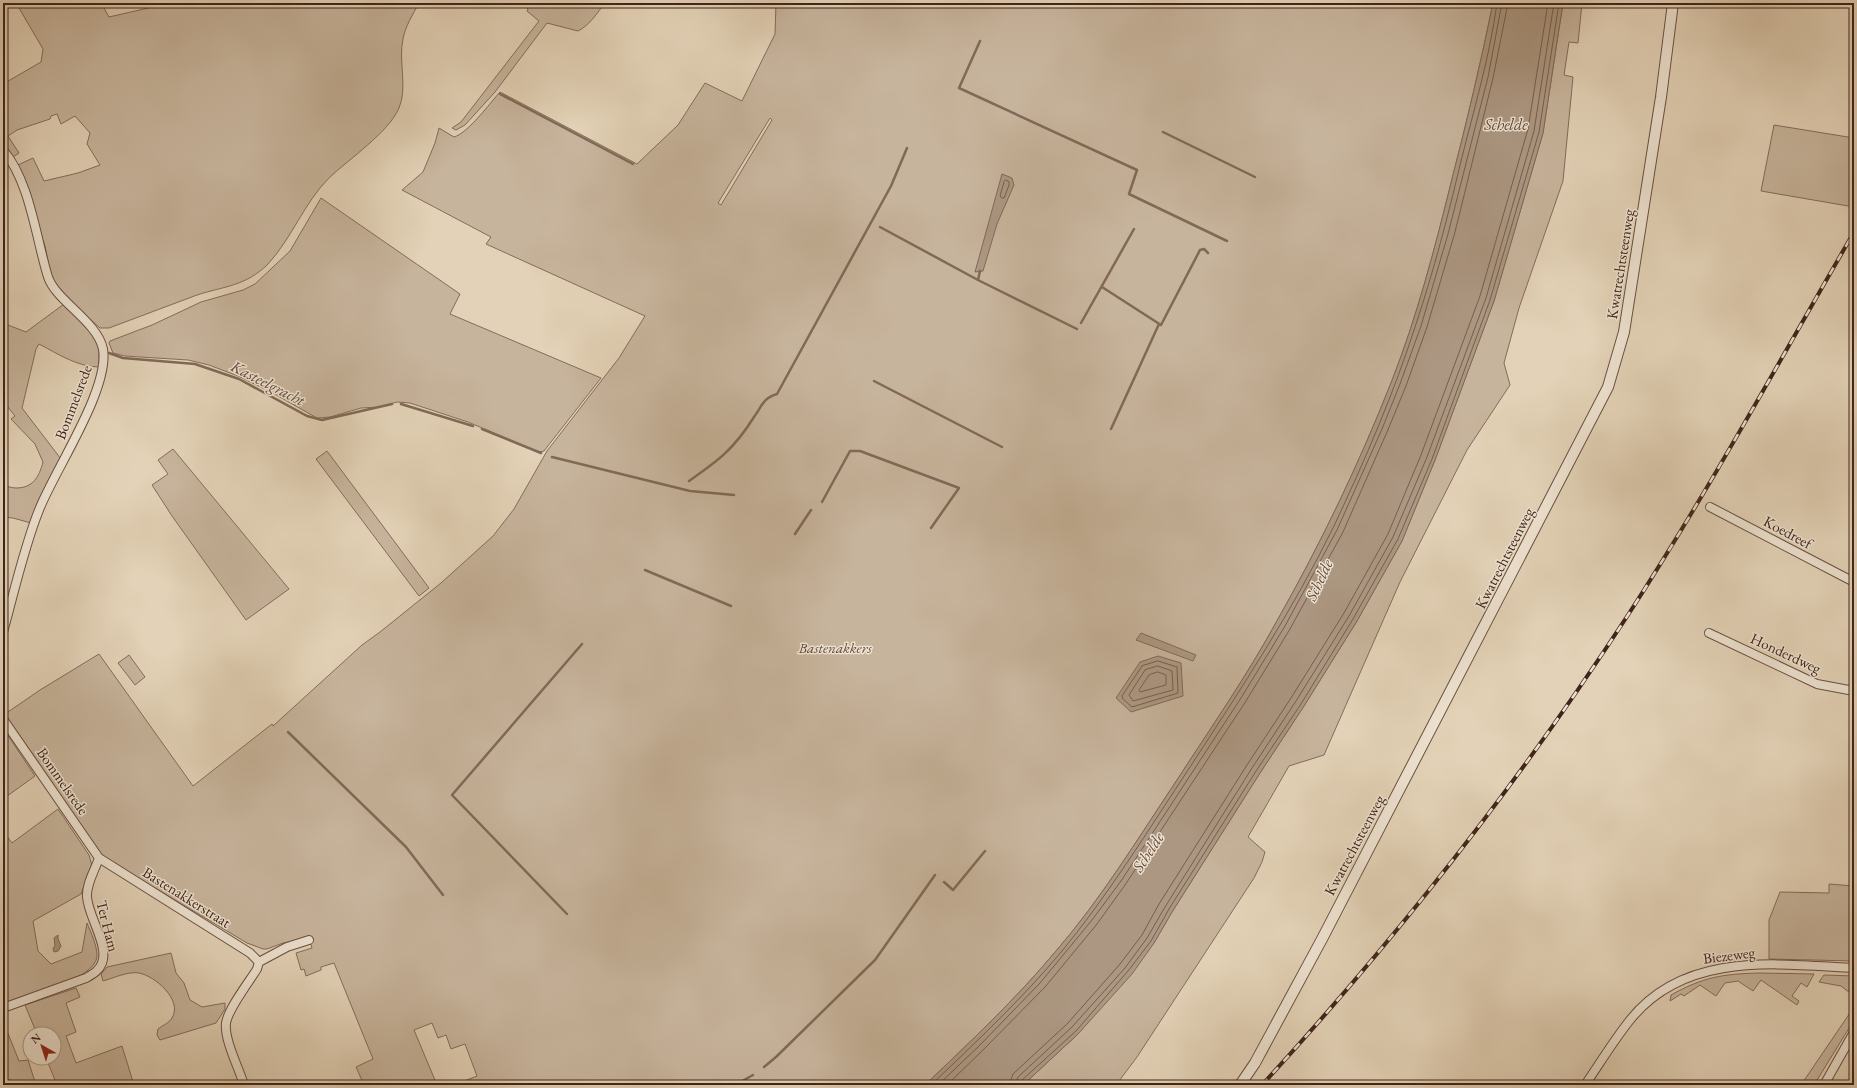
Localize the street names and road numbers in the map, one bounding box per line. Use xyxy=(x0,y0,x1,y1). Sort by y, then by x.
street label: Kwatrechtsteenweg xyxy=(1602,207,1638,320)
street label: Bommelsrede xyxy=(50,362,96,442)
street label: Kwatrechtsteenweg xyxy=(1470,504,1538,612)
street label: Koedreef xyxy=(1760,511,1817,554)
street label: Honderdweg xyxy=(1748,628,1825,678)
street label: Bommelsrede xyxy=(33,744,93,819)
street label: Kwatrechtsteenweg xyxy=(1320,791,1389,899)
street label: Bastenakkerstraat xyxy=(139,862,235,932)
street label: Ter Ham xyxy=(92,898,124,954)
street label: Biezeweg xyxy=(1702,942,1756,968)

